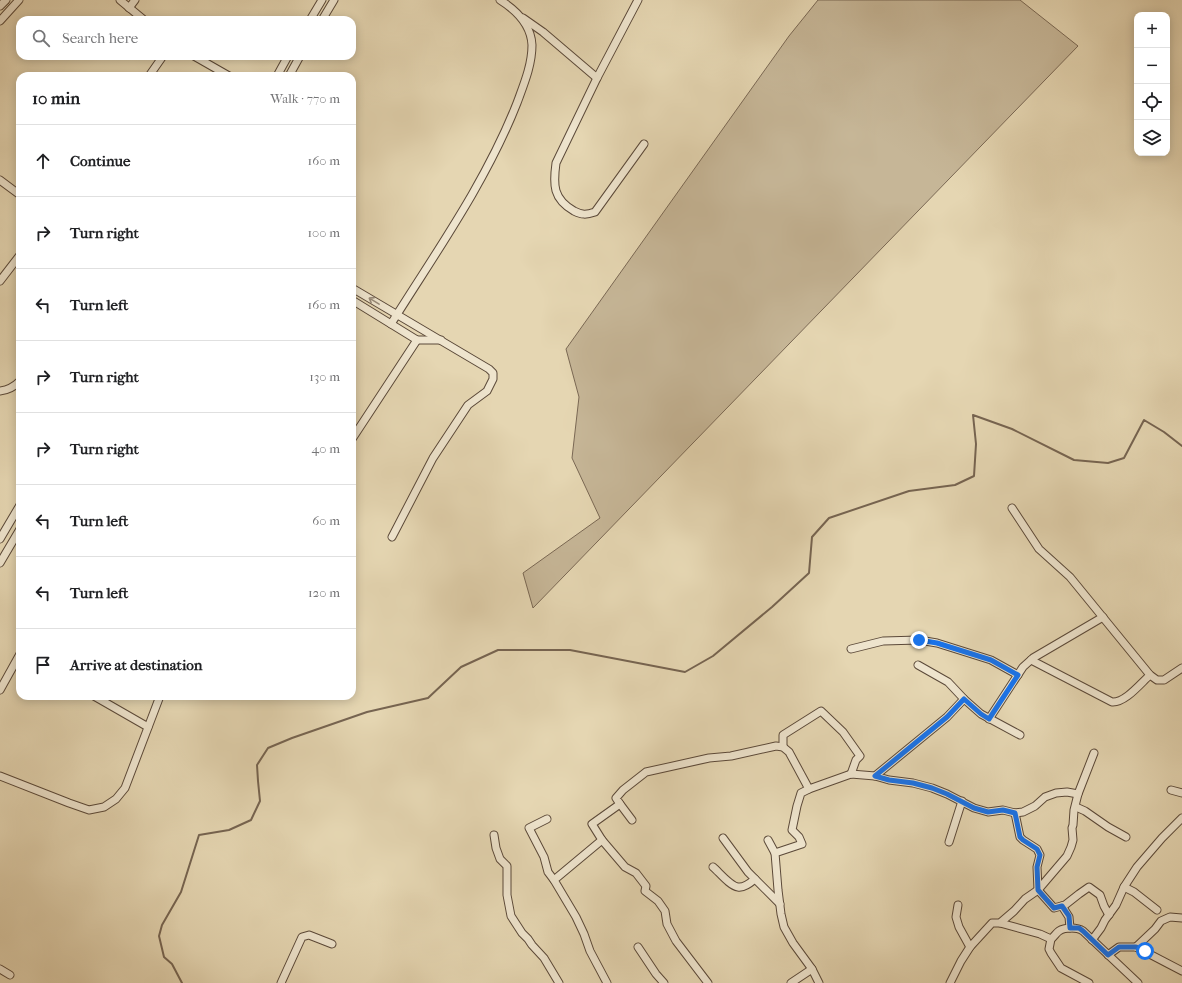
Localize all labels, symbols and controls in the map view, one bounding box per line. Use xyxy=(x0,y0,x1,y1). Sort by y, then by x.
map controls xyxy=(1134,12,1170,156)
button: + xyxy=(1134,12,1170,48)
search box xyxy=(16,16,356,60)
icon: search xyxy=(30,27,52,49)
text: Search here xyxy=(62,29,138,47)
button: − xyxy=(1134,48,1170,84)
button: locate xyxy=(1134,84,1170,120)
text: 10 min xyxy=(32,88,80,108)
text: Walk · 770 m xyxy=(270,91,340,106)
button: layers xyxy=(1134,120,1170,156)
icon: ahead xyxy=(32,150,54,172)
text: Continue xyxy=(70,152,130,170)
text: 160 m xyxy=(308,153,340,168)
icon: right xyxy=(32,222,54,244)
text: Turn right xyxy=(70,224,139,242)
text: 100 m xyxy=(307,225,340,240)
icon: left xyxy=(32,294,54,316)
text: Turn left xyxy=(70,296,128,314)
text: 160 m xyxy=(308,297,340,312)
one-way arrow xyxy=(368,297,380,305)
icon: right xyxy=(32,366,54,388)
text: Turn right xyxy=(70,368,139,386)
text: 130 m xyxy=(309,369,340,384)
icon: right xyxy=(32,438,54,460)
text: Turn right xyxy=(70,440,139,458)
text: 40 m xyxy=(312,441,340,456)
icon: left xyxy=(32,510,54,532)
text: Turn left xyxy=(70,512,128,530)
text: 60 m xyxy=(312,513,340,528)
icon: left xyxy=(32,582,54,604)
text: Turn left xyxy=(70,584,128,602)
text: 120 m xyxy=(308,585,340,600)
route end xyxy=(910,631,928,649)
icon: arrive xyxy=(32,654,54,676)
text: Arrive at destination xyxy=(70,656,202,674)
route start xyxy=(1136,942,1154,960)

